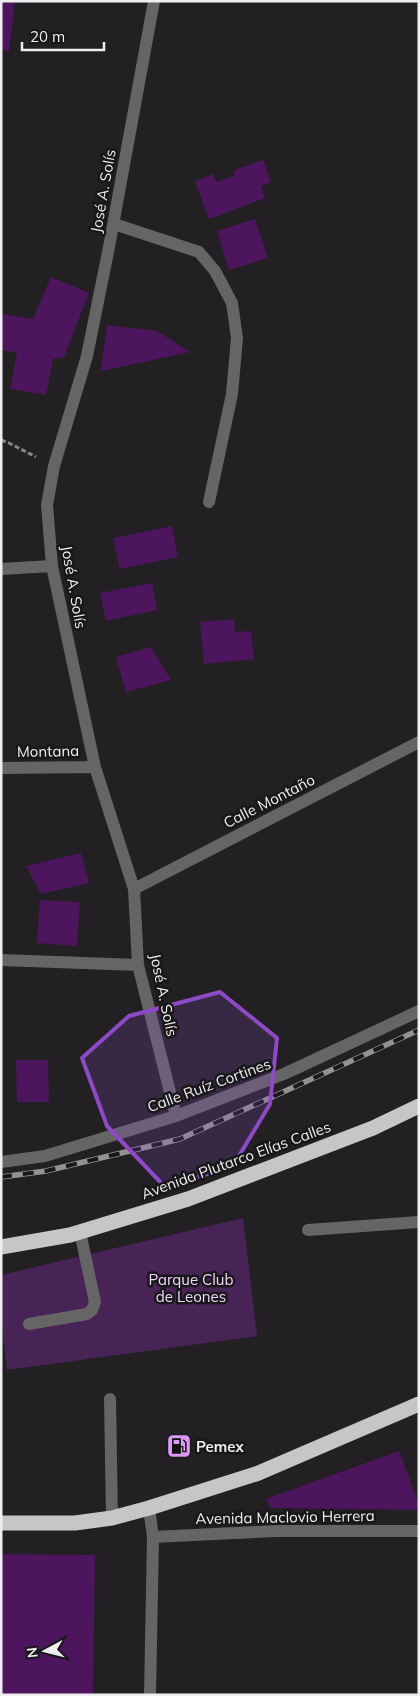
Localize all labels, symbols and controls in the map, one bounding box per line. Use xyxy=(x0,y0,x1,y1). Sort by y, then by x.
scale bar xyxy=(22,20,105,52)
text: 20 m xyxy=(30,27,65,46)
street label: José A. Solís xyxy=(86,148,120,234)
street label: José A. Solís xyxy=(57,544,91,630)
street label: Montana xyxy=(17,741,79,761)
street label: Calle Montaño xyxy=(220,770,318,832)
street label: José A. Solís xyxy=(146,952,182,1038)
street label: Calle Ruíz Cortines xyxy=(145,1054,273,1116)
street label: Avenida Plutarco Elías Calles xyxy=(139,1117,333,1203)
park label: Parque Club de Leones xyxy=(149,1270,233,1306)
fuel station icon: Pemex xyxy=(166,1433,192,1459)
place label: Pemex xyxy=(196,1437,244,1456)
street label: Avenida Maclovio Herrera xyxy=(195,1506,375,1528)
north arrow xyxy=(20,1626,70,1676)
text: N xyxy=(23,1646,42,1659)

